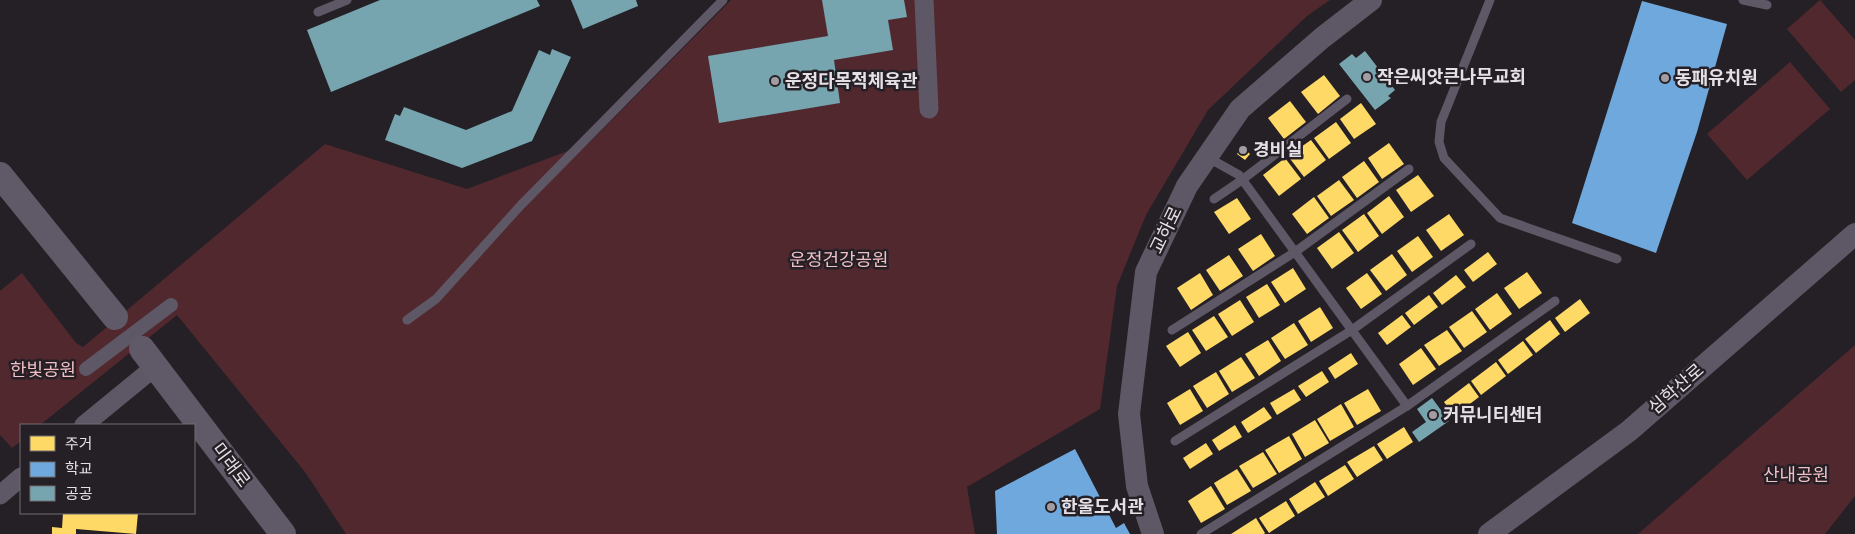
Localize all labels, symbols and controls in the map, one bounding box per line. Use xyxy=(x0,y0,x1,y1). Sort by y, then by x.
place label: 작은씨앗큰나무교회 xyxy=(1377,66,1526,87)
place label: 동패유치원 xyxy=(1675,67,1758,88)
place label: 운정다목적체육관 xyxy=(785,70,918,91)
marker: 작은씨앗큰나무교회 xyxy=(1361,71,1373,83)
marker: 동패유치원 xyxy=(1659,72,1671,84)
marker: 운정다목적체육관 xyxy=(769,75,781,87)
place label: 경비실 xyxy=(1253,139,1303,160)
marker: 경비실 xyxy=(1237,144,1249,156)
street label: 교하로 xyxy=(1145,203,1186,257)
park label: 운정건강공원 xyxy=(789,249,889,270)
park label: 한빛공원 xyxy=(10,359,76,380)
street label: 심학산로 xyxy=(1644,359,1708,418)
place label: 커뮤니티센터 xyxy=(1443,404,1542,425)
marker: 커뮤니티센터 xyxy=(1427,409,1439,421)
legend xyxy=(20,424,195,514)
text: 주거 xyxy=(65,435,93,452)
street label: 미래로 xyxy=(208,439,255,491)
text: 학교 xyxy=(65,460,93,477)
park label: 산내공원 xyxy=(1763,464,1829,485)
text: 공공 xyxy=(65,485,93,502)
place label: 한울도서관 xyxy=(1061,496,1144,517)
marker: 한울도서관 xyxy=(1045,501,1057,513)

